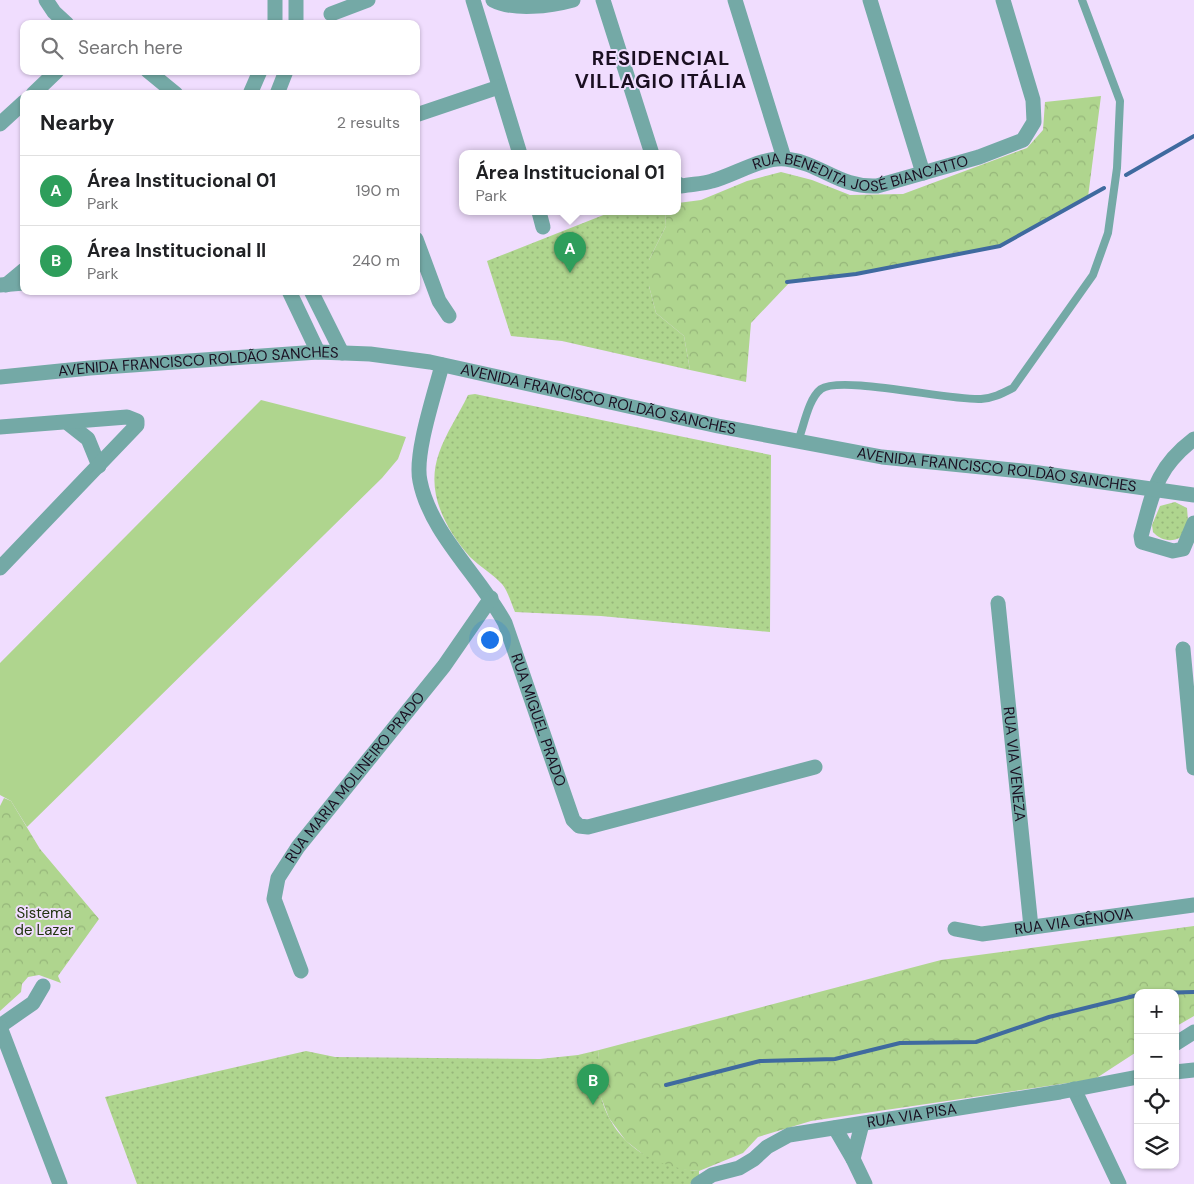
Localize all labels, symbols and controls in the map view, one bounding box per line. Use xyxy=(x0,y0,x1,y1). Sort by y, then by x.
search box xyxy=(20,20,420,75)
icon: search xyxy=(38,34,66,62)
text: Search here xyxy=(78,35,183,60)
district label: RESIDENCIAL VILLAGIO ITÁLIA xyxy=(575,45,747,94)
text: Nearby xyxy=(40,109,114,137)
text: 2 results xyxy=(337,112,400,133)
street label: RUA BENEDITA JOSÉ BIANCATTO xyxy=(750,149,971,196)
popup xyxy=(459,150,681,215)
text: Área Institucional 01 xyxy=(475,160,665,185)
text: Área Institucional 01 xyxy=(87,168,276,193)
text: A xyxy=(50,180,62,201)
text: 190 m xyxy=(356,180,400,201)
text: Park xyxy=(475,185,507,206)
text: Park xyxy=(87,193,119,214)
pin: A xyxy=(554,232,586,273)
text: Área Institucional II xyxy=(87,238,266,263)
text: B xyxy=(51,250,61,271)
text: 240 m xyxy=(352,250,400,271)
text: Park xyxy=(87,263,119,284)
street label: AVENIDA FRANCISCO ROLDÃO SANCHES xyxy=(57,342,339,381)
street label: AVENIDA FRANCISCO ROLDÃO SANCHES xyxy=(459,359,738,439)
street label: AVENIDA FRANCISCO ROLDÃO SANCHES xyxy=(855,442,1138,497)
your location xyxy=(477,627,503,653)
street label: RUA MIGUEL PRADO xyxy=(506,651,571,789)
street label: RUA MARIA MOLINEIRO PRADO xyxy=(280,688,429,867)
street label: RUA VIA VENEZA xyxy=(999,706,1030,823)
park label: Sistema de Lazer xyxy=(15,903,74,940)
street label: RUA VIA GÊNOVA xyxy=(1013,903,1134,939)
map controls xyxy=(1134,989,1179,1169)
button: + xyxy=(1134,989,1179,1034)
button: − xyxy=(1134,1034,1179,1079)
pin: B xyxy=(577,1064,609,1105)
button: locate xyxy=(1134,1079,1179,1124)
street label: RUA VIA PISA xyxy=(865,1099,958,1133)
button: layers xyxy=(1134,1124,1179,1169)

